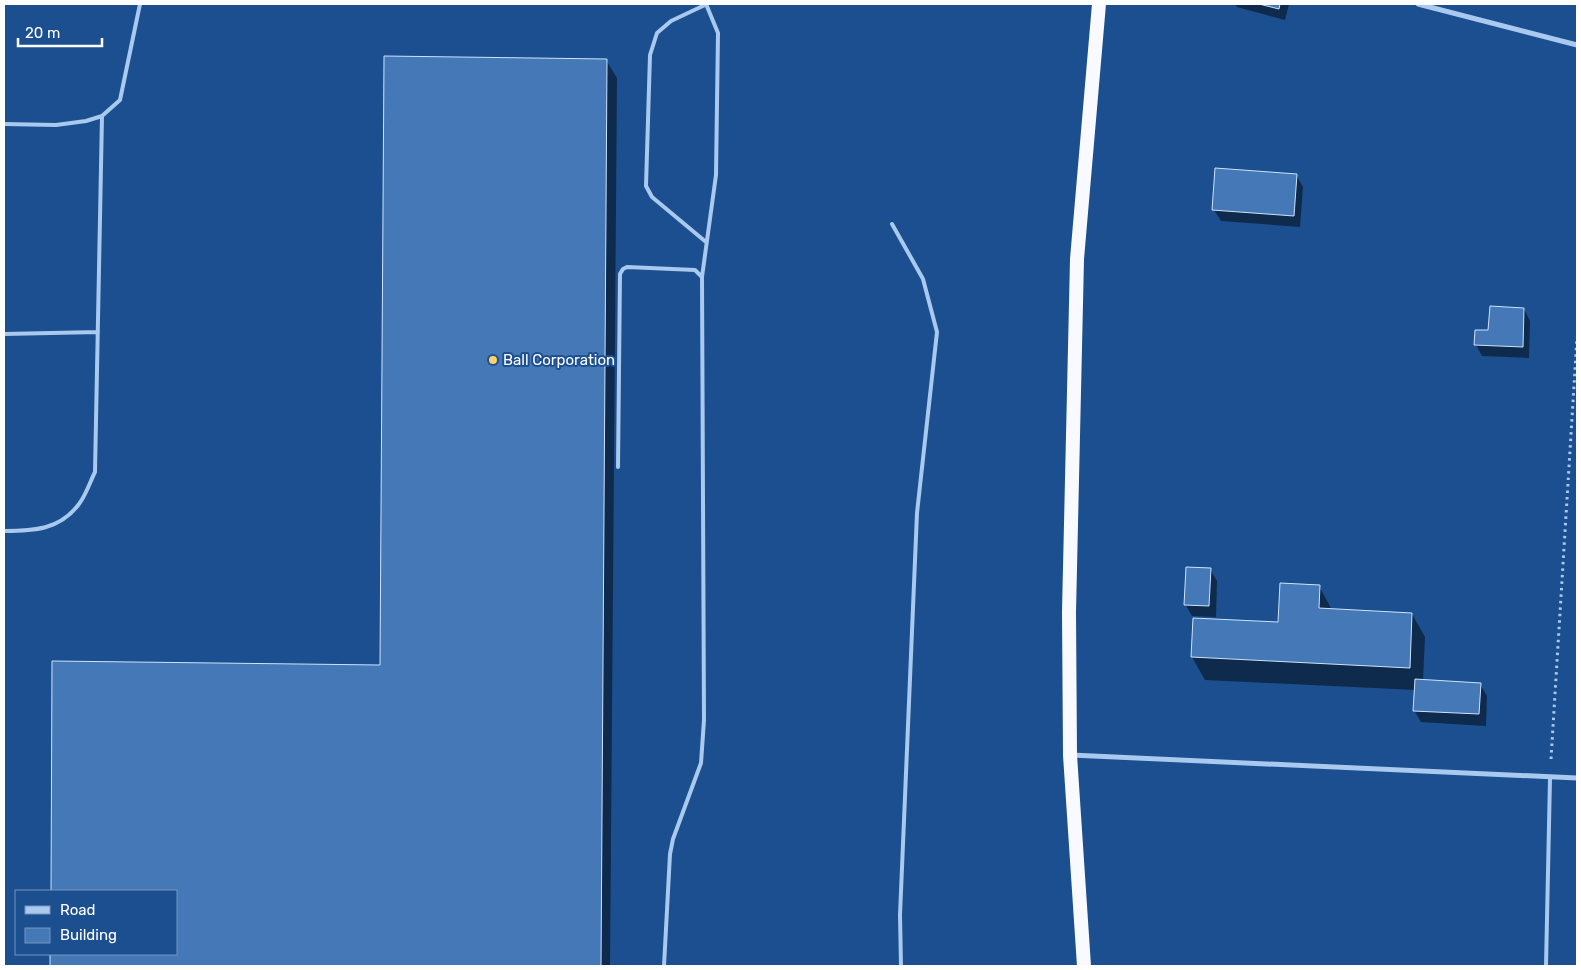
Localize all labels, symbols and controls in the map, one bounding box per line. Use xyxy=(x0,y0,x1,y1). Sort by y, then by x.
scale bar xyxy=(18,15,101,47)
text: 20 m xyxy=(25,24,60,42)
place label: Ball Corporation xyxy=(503,351,615,369)
marker: Ball Corporation xyxy=(487,354,499,366)
legend xyxy=(15,890,178,955)
text: Road xyxy=(60,901,96,919)
text: Building xyxy=(60,926,117,944)

